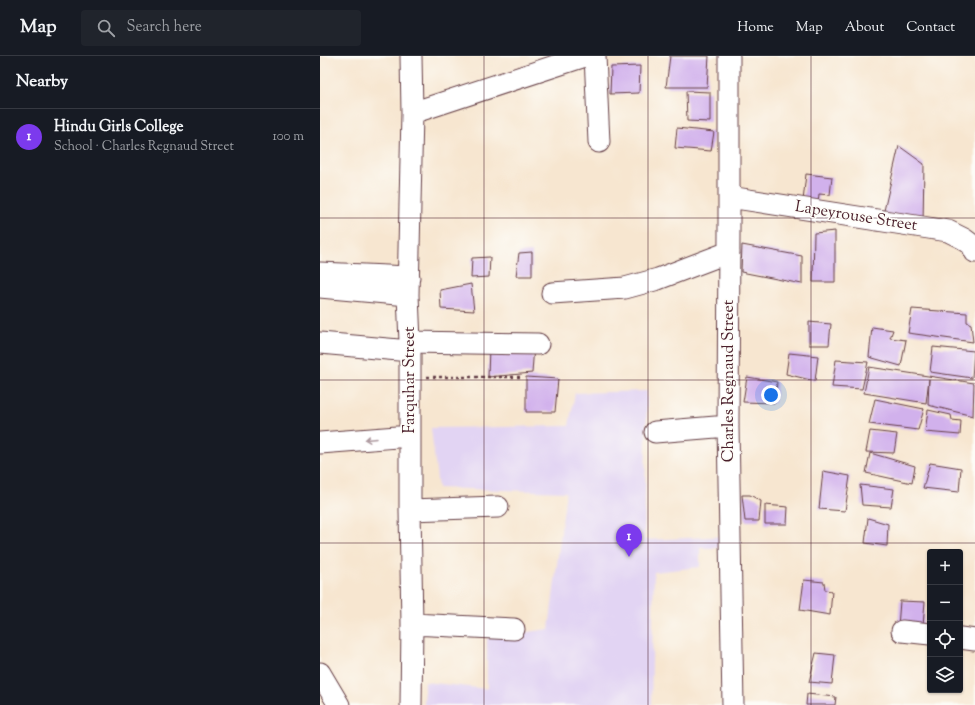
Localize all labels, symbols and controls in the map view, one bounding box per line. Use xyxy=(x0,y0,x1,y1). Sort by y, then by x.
search box xyxy=(81,10,361,46)
text: Map xyxy=(20,14,57,41)
icon: search xyxy=(95,17,117,39)
text: Search here xyxy=(127,17,202,38)
text: Home xyxy=(737,18,774,38)
text: Map xyxy=(796,18,823,38)
text: About xyxy=(845,18,884,38)
text: Contact xyxy=(906,18,955,38)
text: Nearby xyxy=(16,70,68,94)
text: Hindu Girls College xyxy=(54,117,184,138)
text: 1 xyxy=(27,128,31,146)
text: 100 m xyxy=(272,128,304,146)
text: School · Charles Regnaud Street xyxy=(54,138,234,156)
street label: Lapeyrouse Street xyxy=(793,196,919,238)
street label: Charles Regnaud Street xyxy=(718,299,741,462)
street label: Farquhar Street xyxy=(399,326,422,434)
your location xyxy=(761,385,781,405)
one-way arrow xyxy=(365,435,378,442)
pin: 1 xyxy=(616,524,642,557)
map controls xyxy=(927,549,963,693)
button: + xyxy=(927,549,963,585)
button: − xyxy=(927,585,963,621)
button: locate xyxy=(927,621,963,657)
button: layers xyxy=(927,657,963,693)

